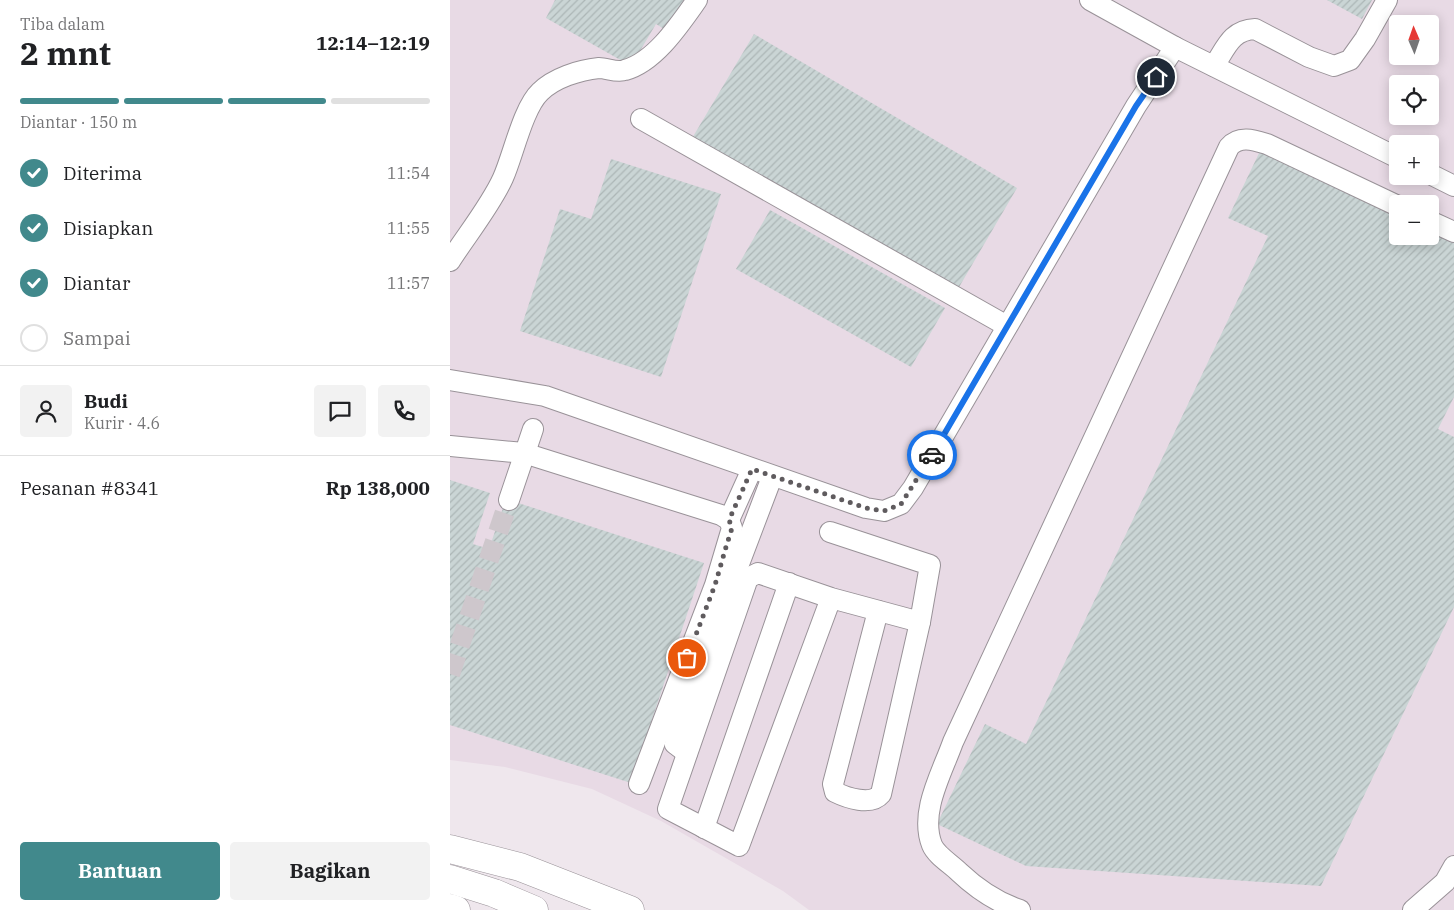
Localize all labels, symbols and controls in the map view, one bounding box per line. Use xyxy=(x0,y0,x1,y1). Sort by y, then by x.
text: Tiba dalam xyxy=(20,14,105,34)
north arrow xyxy=(1389,15,1439,65)
map controls xyxy=(1389,15,1439,245)
text: 12:14–12:19 xyxy=(316,31,430,55)
text: 2 mnt xyxy=(20,32,111,74)
pin xyxy=(1135,56,1177,98)
icon: home xyxy=(1142,63,1170,91)
button: locate xyxy=(1389,75,1439,125)
text: Diantar · 150 m xyxy=(20,112,137,132)
button: + xyxy=(1389,135,1439,185)
icon: check xyxy=(20,159,48,187)
text: Diterima xyxy=(63,161,142,185)
text: 11:54 xyxy=(387,163,430,183)
button: − xyxy=(1389,195,1439,245)
icon: check xyxy=(20,214,48,242)
text: Disiapkan xyxy=(63,216,153,240)
text: 11:55 xyxy=(387,218,430,238)
icon: check xyxy=(20,269,48,297)
text: Diantar xyxy=(63,271,130,295)
text: 11:57 xyxy=(387,273,430,293)
text: Sampai xyxy=(63,326,131,350)
button: person xyxy=(20,385,72,437)
button: chat xyxy=(314,385,366,437)
button: phone xyxy=(378,385,430,437)
text: Budi xyxy=(84,389,128,413)
text: Kurir · 4.6 xyxy=(84,413,160,433)
courier xyxy=(907,430,957,480)
icon: car xyxy=(918,441,946,469)
text: Pesanan #8341 xyxy=(20,476,159,500)
text: Rp 138,000 xyxy=(326,476,430,500)
pin xyxy=(666,637,708,679)
icon: bag xyxy=(673,644,701,672)
button: Bantuan xyxy=(20,842,220,900)
button: Bagikan xyxy=(230,842,430,900)

